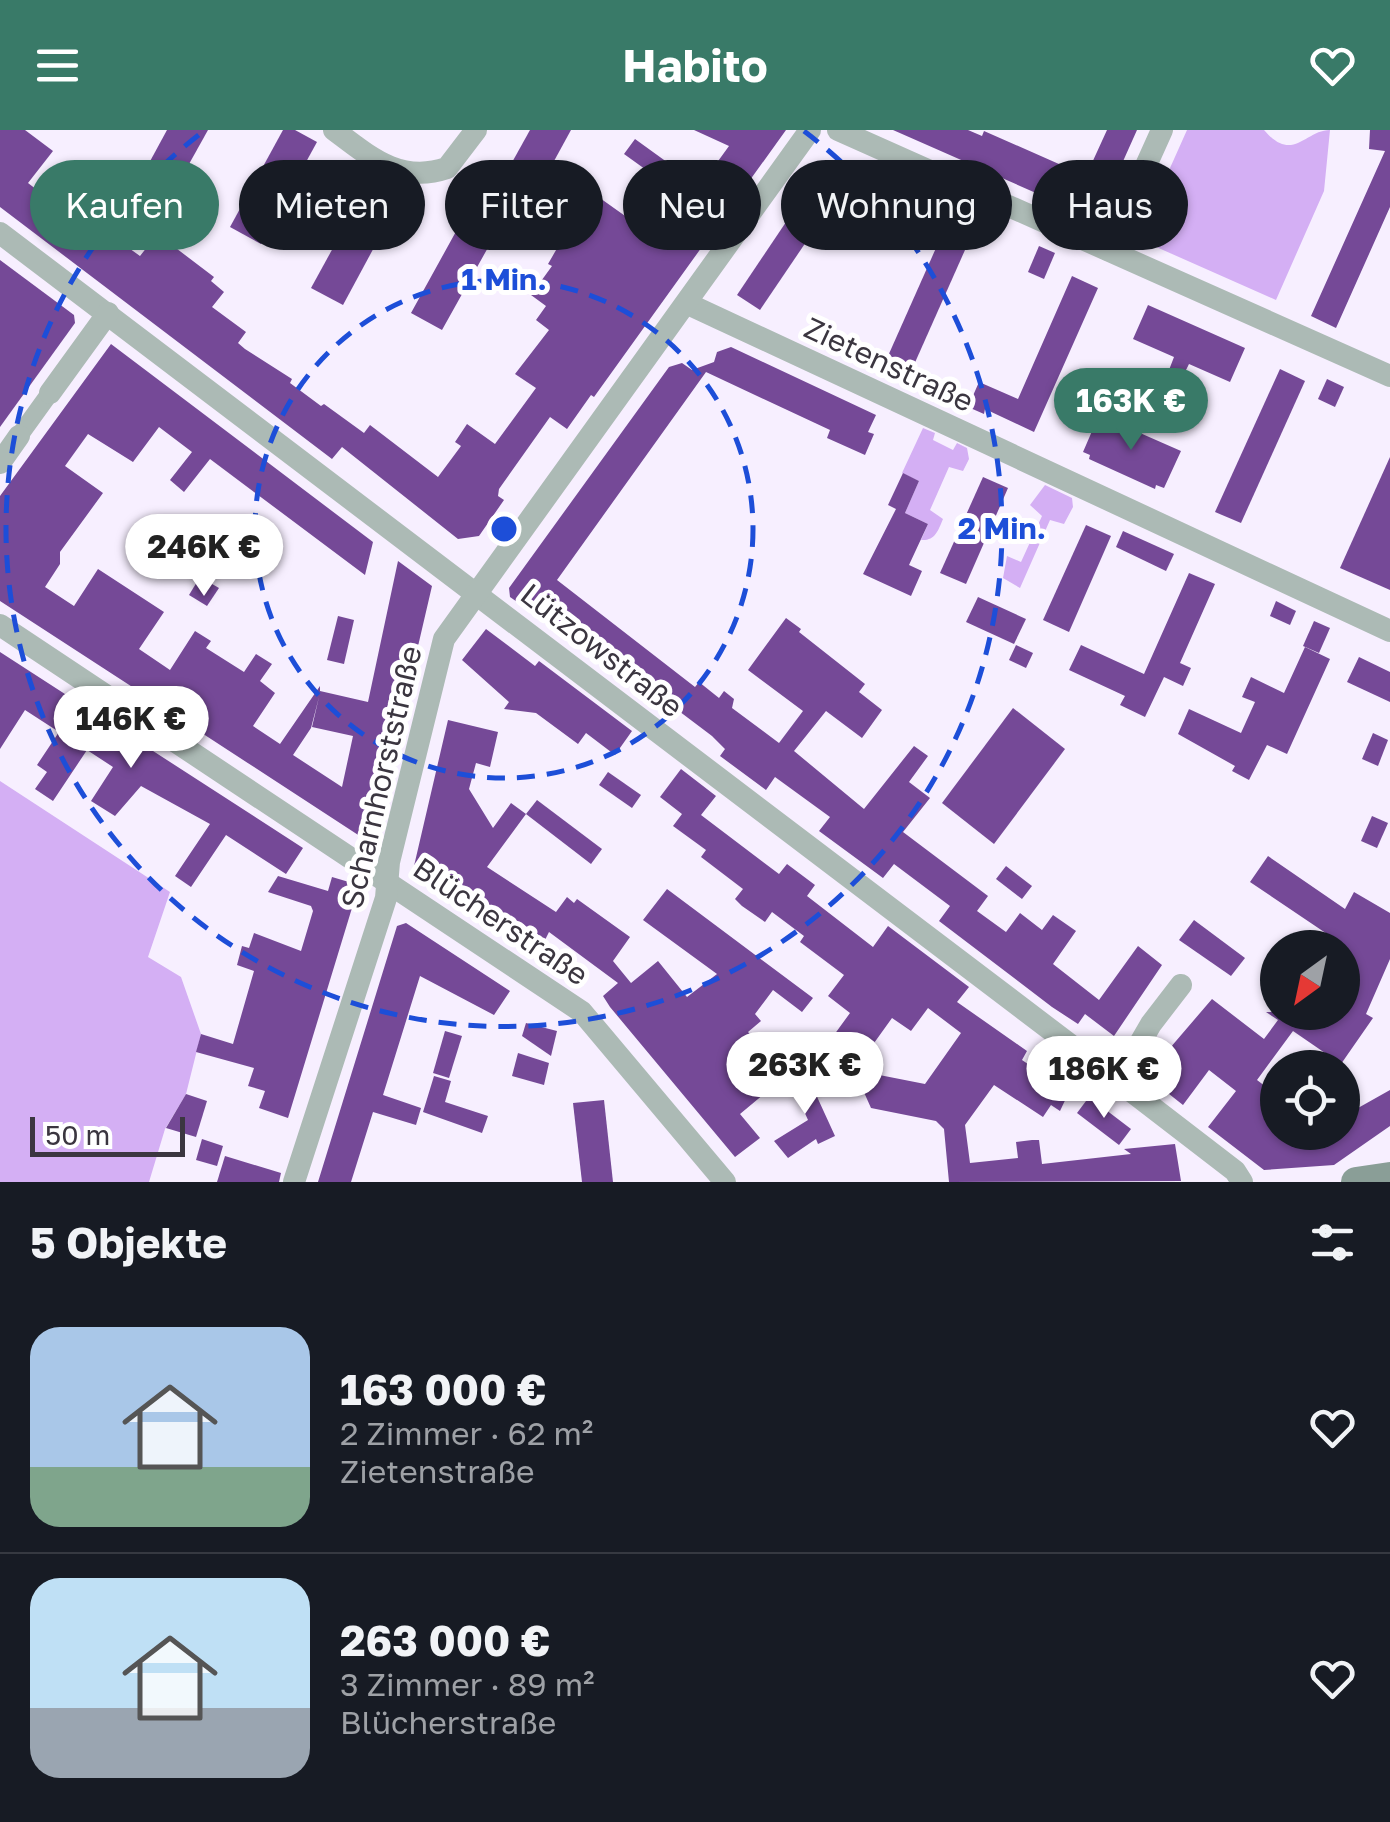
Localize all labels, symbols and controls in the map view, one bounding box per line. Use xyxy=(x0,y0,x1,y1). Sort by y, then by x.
icon: menu xyxy=(30,38,85,93)
text: Habito xyxy=(622,38,768,92)
icon: heart xyxy=(1305,38,1360,93)
chip: Kaufen xyxy=(30,160,219,250)
chip: Mieten xyxy=(239,160,425,250)
chip: Filter xyxy=(445,160,603,250)
chip: Neu xyxy=(623,160,761,250)
chip: Wohnung xyxy=(781,160,1012,250)
chip: Haus xyxy=(1032,160,1188,250)
text: 1 Min. xyxy=(461,261,547,297)
street label: Zietenstraße xyxy=(799,309,979,419)
pin: 163K € xyxy=(1050,368,1212,453)
text: 163K € xyxy=(1076,381,1186,419)
text: 2 Min. xyxy=(958,510,1046,546)
centre of rings xyxy=(486,511,522,547)
pin: 246K € xyxy=(123,514,285,599)
text: 246K € xyxy=(147,527,261,565)
street label: Lützowstraße xyxy=(514,576,690,724)
street label: Scharnhorststraße xyxy=(333,642,429,912)
pin: 146K € xyxy=(50,686,212,771)
text: 146K € xyxy=(76,699,186,737)
street label: Blücherstraße xyxy=(407,849,595,993)
north arrow xyxy=(1260,930,1360,1030)
map controls xyxy=(1260,930,1360,1150)
pin: 263K € xyxy=(724,1032,886,1117)
pin: 186K € xyxy=(1023,1036,1185,1121)
text: 263K € xyxy=(748,1045,862,1083)
text: 186K € xyxy=(1048,1049,1160,1087)
button: locate xyxy=(1260,1050,1360,1150)
scale bar xyxy=(30,1112,185,1156)
text: 50 m xyxy=(45,1118,110,1151)
icon: filters xyxy=(1305,1215,1360,1270)
text: 5 Objekte xyxy=(30,1217,227,1267)
text: 163 000 € xyxy=(340,1364,546,1414)
icon: home xyxy=(110,1367,230,1487)
icon: heart xyxy=(1305,1400,1360,1455)
text: 2 Zimmer · 62 m² xyxy=(340,1414,593,1452)
text: Zietenstraße xyxy=(340,1452,535,1490)
text: 263 000 € xyxy=(340,1615,550,1665)
icon: home xyxy=(110,1618,230,1738)
icon: heart xyxy=(1305,1651,1360,1706)
text: 3 Zimmer · 89 m² xyxy=(340,1665,595,1703)
text: Blücherstraße xyxy=(340,1703,556,1741)

